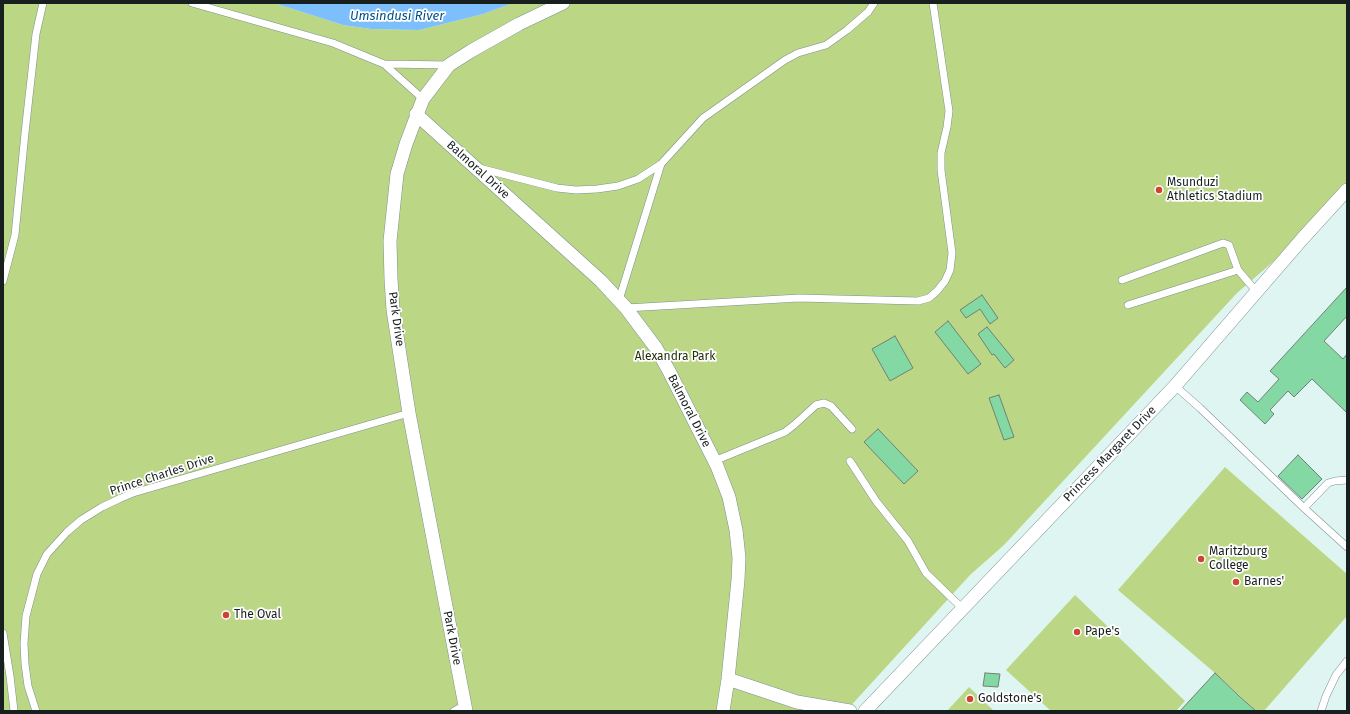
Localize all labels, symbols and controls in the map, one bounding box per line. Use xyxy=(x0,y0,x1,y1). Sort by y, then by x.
water label: Umsindusi River xyxy=(350,8,444,24)
street label: Balmoral Drive xyxy=(443,138,513,202)
place label: Msunduzi Athletics Stadium xyxy=(1167,176,1263,204)
marker: Msunduzi Athletics Stadium xyxy=(1154,185,1164,195)
street label: Park Drive xyxy=(385,291,407,347)
park label: Alexandra Park xyxy=(635,350,715,364)
street label: Balmoral Drive xyxy=(664,372,714,450)
street label: Princess Margaret Drive xyxy=(1061,403,1159,505)
street label: Prince Charles Drive xyxy=(108,451,216,499)
place label: Maritzburg College xyxy=(1209,545,1267,573)
marker: Maritzburg College xyxy=(1196,554,1206,564)
place label: Barnes' xyxy=(1244,575,1284,589)
marker: Barnes' xyxy=(1231,577,1241,587)
place label: The Oval xyxy=(234,608,281,622)
marker: The Oval xyxy=(221,610,231,620)
street label: Park Drive xyxy=(440,610,464,666)
place label: Pape's xyxy=(1085,625,1119,639)
marker: Pape's xyxy=(1072,627,1082,637)
place label: Goldstone's xyxy=(978,692,1042,706)
marker: Goldstone's xyxy=(965,694,975,704)

